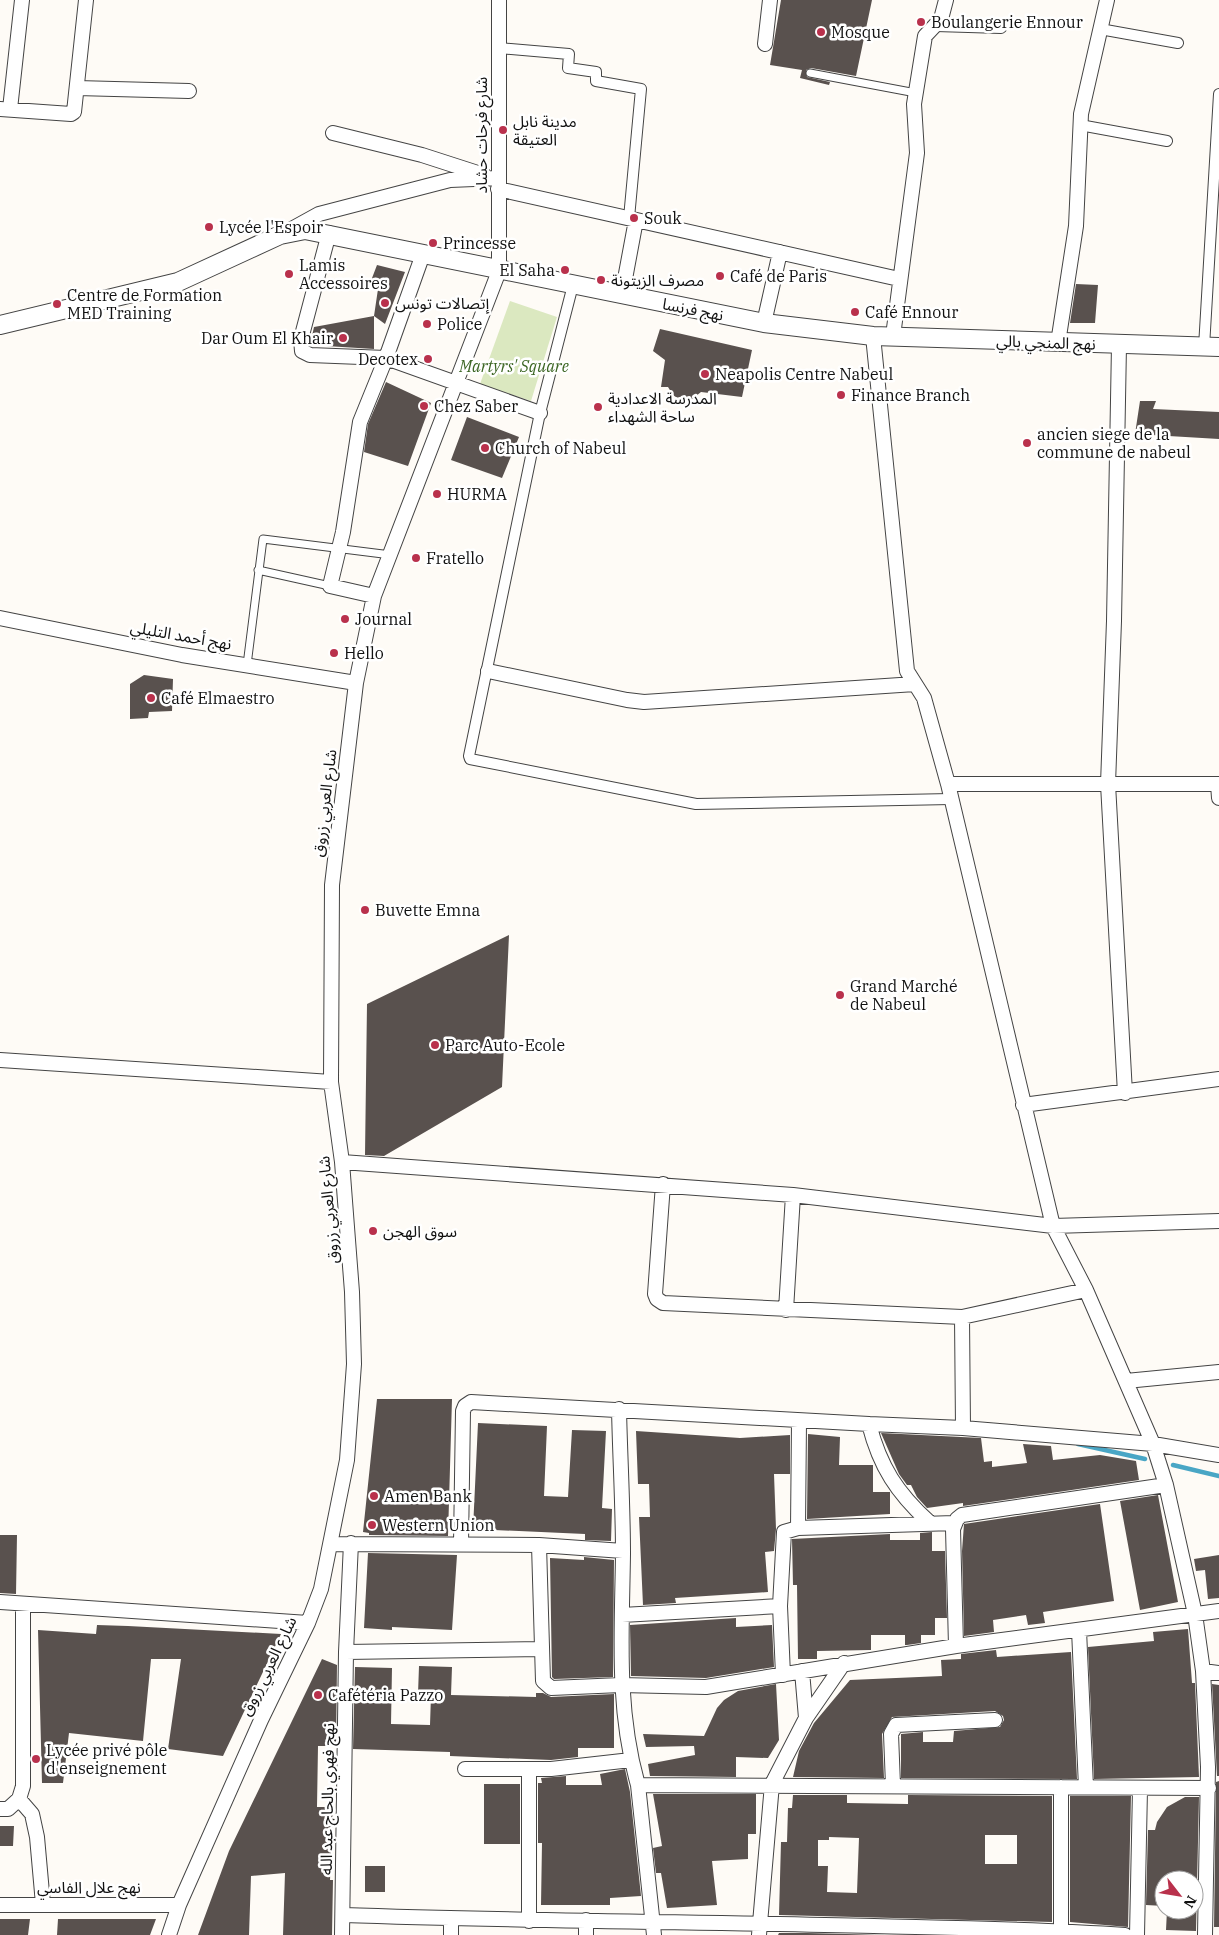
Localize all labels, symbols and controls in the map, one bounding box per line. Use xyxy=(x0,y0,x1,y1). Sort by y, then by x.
place label: Boulangerie Ennour xyxy=(931,12,1083,32)
marker: Boulangerie Ennour xyxy=(915,16,927,28)
place label: Mosque xyxy=(831,22,890,42)
marker: Mosque xyxy=(815,26,827,38)
street label: شارع فرحات حشاد xyxy=(471,77,494,193)
place label: مدينة نابل العتيقة xyxy=(513,111,577,149)
marker: مدينة نابل العتيقة xyxy=(497,124,509,136)
place label: Souk xyxy=(644,208,682,228)
marker: Souk xyxy=(628,212,640,224)
place label: Lycée l'Espoir xyxy=(219,217,323,237)
marker: Lycée l'Espoir xyxy=(203,221,215,233)
place label: Princesse xyxy=(443,233,516,253)
marker: Princesse xyxy=(427,237,439,249)
place label: Lamis Accessoires xyxy=(299,255,388,293)
place label: El Saha xyxy=(499,260,555,280)
marker: El Saha xyxy=(559,264,571,276)
place label: Café de Paris xyxy=(730,266,827,286)
marker: Lamis Accessoires xyxy=(283,268,295,280)
place label: مصرف الزيتونة xyxy=(611,270,704,290)
marker: Café de Paris xyxy=(714,270,726,282)
marker: مصرف الزيتونة xyxy=(595,274,607,286)
place label: Centre de Formation MED Training xyxy=(67,285,222,323)
place label: إتصالات تونس xyxy=(395,293,490,314)
street label: نهج فرنسا xyxy=(660,293,725,328)
marker: إتصالات تونس xyxy=(379,297,391,309)
marker: Centre de Formation MED Training xyxy=(51,298,63,310)
place label: Café Ennour xyxy=(865,302,958,322)
marker: Café Ennour xyxy=(849,306,861,318)
place label: Police xyxy=(437,314,482,334)
marker: Police xyxy=(421,318,433,330)
place label: Dar Oum El Khair xyxy=(201,328,333,348)
street label: نهج المنجي بالي xyxy=(996,330,1096,357)
marker: Dar Oum El Khair xyxy=(337,332,349,344)
place label: Decotex xyxy=(358,349,418,369)
marker: Decotex xyxy=(422,353,434,365)
park label: Martyrs' Square xyxy=(458,356,569,376)
place label: Neapolis Centre Nabeul xyxy=(715,364,893,384)
marker: Neapolis Centre Nabeul xyxy=(699,368,711,380)
place label: Finance Branch xyxy=(851,385,970,405)
place label: المدرسة الاعدادية ساحة الشهداء xyxy=(608,388,717,426)
marker: Finance Branch xyxy=(835,389,847,401)
place label: Chez Saber xyxy=(434,396,518,416)
marker: Chez Saber xyxy=(418,400,430,412)
marker: المدرسة الاعدادية ساحة الشهداء xyxy=(592,401,604,413)
place label: ancien siege de la commune de nabeul xyxy=(1037,424,1191,462)
marker: ancien siege de la commune de nabeul xyxy=(1021,437,1033,449)
place label: Church of Nabeul xyxy=(495,438,627,458)
marker: Church of Nabeul xyxy=(479,442,491,454)
place label: HURMA xyxy=(447,484,507,504)
marker: HURMA xyxy=(431,488,443,500)
place label: Fratello xyxy=(426,548,484,568)
marker: Fratello xyxy=(410,552,422,564)
place label: Journal xyxy=(355,609,412,629)
marker: Journal xyxy=(339,613,351,625)
street label: نهج أحمد التليلي xyxy=(128,616,233,657)
place label: Hello xyxy=(344,643,384,663)
marker: Hello xyxy=(328,647,340,659)
place label: Café Elmaestro xyxy=(161,688,275,708)
marker: Café Elmaestro xyxy=(145,692,157,704)
street label: شارع العربي زروق xyxy=(307,748,343,858)
place label: Buvette Emna xyxy=(375,900,481,920)
marker: Buvette Emna xyxy=(359,904,371,916)
place label: Grand Marché de Nabeul xyxy=(850,976,958,1014)
marker: Grand Marché de Nabeul xyxy=(834,989,846,1001)
place label: Parc Auto-Ecole xyxy=(445,1035,565,1055)
marker: Parc Auto-Ecole xyxy=(429,1039,441,1051)
street label: شارع العربي زروق xyxy=(313,1155,346,1265)
place label: سوق الهجن xyxy=(383,1221,457,1241)
marker: سوق الهجن xyxy=(367,1225,379,1237)
place label: Amen Bank xyxy=(384,1486,472,1506)
marker: Amen Bank xyxy=(368,1490,380,1502)
place label: Western Union xyxy=(382,1515,495,1535)
marker: Western Union xyxy=(366,1519,378,1531)
street label: شارع العربي زروق xyxy=(235,1613,303,1720)
place label: Cafétéria Pazzo xyxy=(328,1685,443,1705)
marker: Cafétéria Pazzo xyxy=(312,1689,324,1701)
street label: نهج فهري بالحاج عبد الله xyxy=(316,1723,341,1875)
place label: Lycée privé pôle d'enseignement xyxy=(46,1740,167,1778)
marker: Lycée privé pôle d'enseignement xyxy=(30,1753,42,1765)
north arrow xyxy=(1154,1870,1204,1920)
street label: نهج علال الفاسي xyxy=(37,1877,141,1900)
text: N xyxy=(1180,1892,1201,1911)

